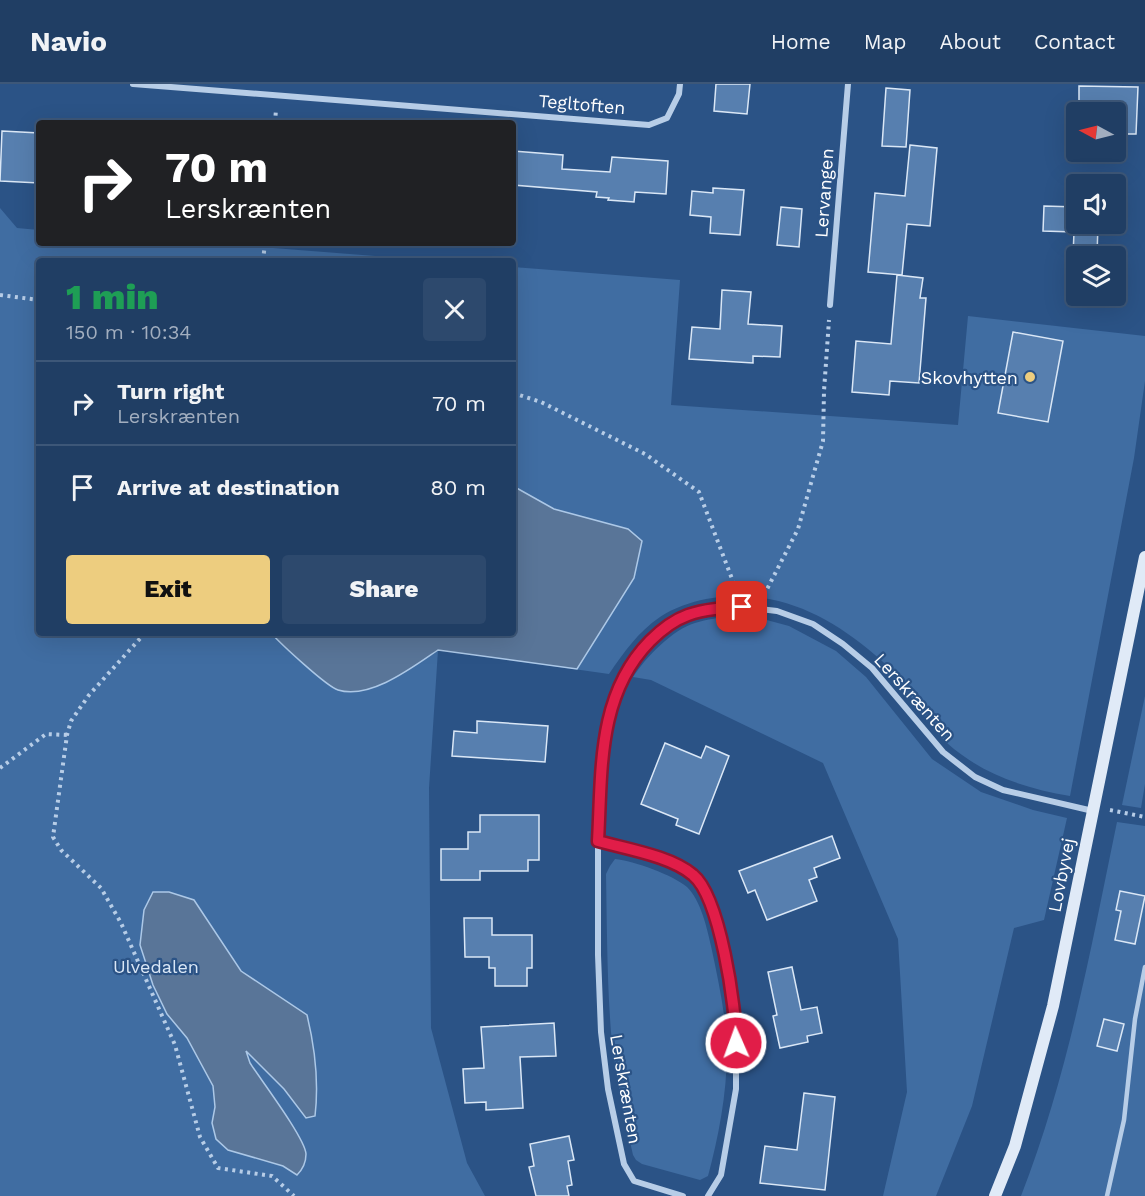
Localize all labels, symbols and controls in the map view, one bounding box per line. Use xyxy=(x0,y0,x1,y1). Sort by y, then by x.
text: Navio xyxy=(30,25,107,58)
text: Home xyxy=(771,29,831,54)
text: Map xyxy=(864,29,907,54)
text: About xyxy=(940,29,1001,54)
text: Contact xyxy=(1034,29,1115,54)
street label: Tegltoften xyxy=(538,90,626,118)
north arrow xyxy=(1066,102,1126,162)
map controls xyxy=(1066,102,1126,306)
text: 70 m xyxy=(165,143,268,192)
icon: right xyxy=(66,144,144,222)
street label: Lervangen xyxy=(810,147,838,239)
button: sound xyxy=(1066,174,1126,234)
text: Lerskrænten xyxy=(165,193,331,225)
button: layers xyxy=(1066,246,1126,306)
text: 1 min xyxy=(66,276,159,318)
button: close xyxy=(423,278,486,341)
text: 150 m · 10:34 xyxy=(66,320,192,344)
place label: Skovhytten xyxy=(921,367,1018,388)
marker: Skovhytten xyxy=(1023,370,1037,384)
text: Turn right xyxy=(117,379,224,404)
icon: right xyxy=(66,387,99,420)
text: 70 m xyxy=(432,391,486,416)
text: Lerskrænten xyxy=(117,404,240,428)
icon: arrive xyxy=(66,471,99,504)
text: Arrive at destination xyxy=(117,475,340,500)
text: 80 m xyxy=(430,475,486,500)
button: Exit xyxy=(66,555,270,624)
button: Share xyxy=(282,555,486,624)
pin xyxy=(716,581,767,632)
icon: arrive xyxy=(725,590,758,623)
street label: Lerskrænten xyxy=(870,649,960,745)
street label: Lovbyvej xyxy=(1043,836,1079,914)
park label: Ulvedalen xyxy=(113,956,199,977)
position arrow xyxy=(704,1011,768,1075)
street label: Lerskrænten xyxy=(606,1033,646,1145)

